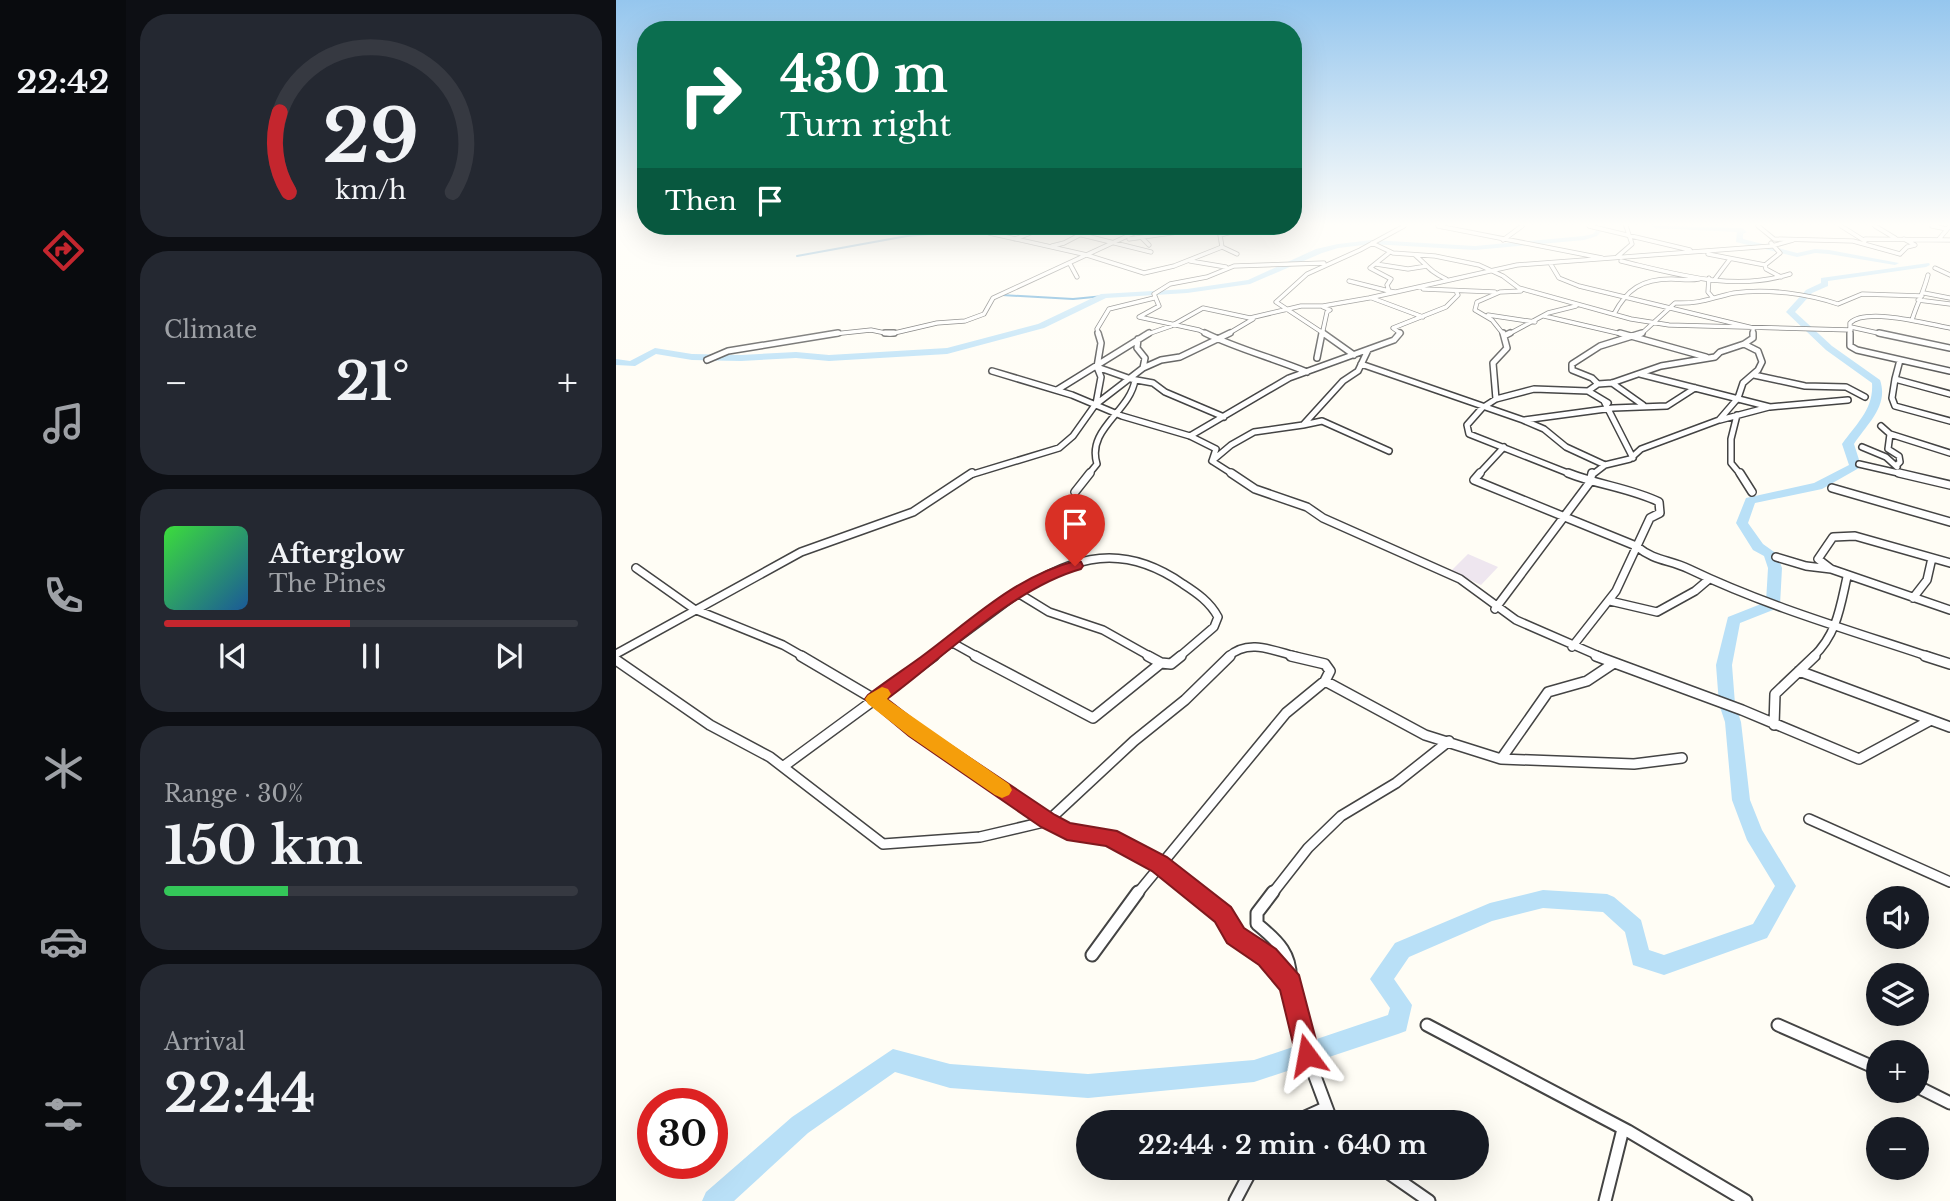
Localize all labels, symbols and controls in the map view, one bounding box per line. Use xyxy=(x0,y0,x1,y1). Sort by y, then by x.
text: 430 m xyxy=(780,44,948,105)
icon: right xyxy=(665,49,756,140)
text: 22:42 xyxy=(17,62,109,102)
text: 29 xyxy=(323,91,419,182)
text: Turn right xyxy=(780,105,951,145)
text: km/h xyxy=(336,175,406,206)
icon: arrive xyxy=(751,182,789,220)
text: Then xyxy=(665,185,737,217)
icon: directions xyxy=(39,226,88,275)
text: Climate xyxy=(164,316,257,344)
text: 21° xyxy=(336,350,410,414)
text: − xyxy=(164,359,188,406)
text: + xyxy=(557,359,578,406)
icon: music xyxy=(39,399,88,448)
pin xyxy=(1045,494,1105,566)
icon: arrive xyxy=(1056,505,1094,543)
text: Afterglow xyxy=(269,538,405,570)
text: The Pines xyxy=(269,570,386,598)
icon: phone xyxy=(39,571,88,620)
icon: previous xyxy=(214,637,252,675)
icon: pause xyxy=(352,637,390,675)
icon: next xyxy=(490,637,528,675)
icon: climate xyxy=(39,744,88,793)
text: Range · 30% xyxy=(164,780,303,808)
text: 150 km xyxy=(164,814,363,878)
map controls xyxy=(1866,886,1929,1180)
button: sound xyxy=(1866,886,1929,949)
icon: car xyxy=(39,917,88,966)
button: layers xyxy=(1866,963,1929,1026)
position arrow xyxy=(1270,1018,1344,1092)
text: Arrival xyxy=(164,1028,245,1056)
button: + xyxy=(1866,1040,1929,1103)
text: 22:44 xyxy=(164,1062,316,1126)
speed limit sign: 30 xyxy=(637,1088,728,1179)
icon: filters xyxy=(39,1090,88,1139)
button: − xyxy=(1866,1117,1929,1180)
text: 22:44 · 2 min · 640 m xyxy=(1138,1129,1427,1161)

